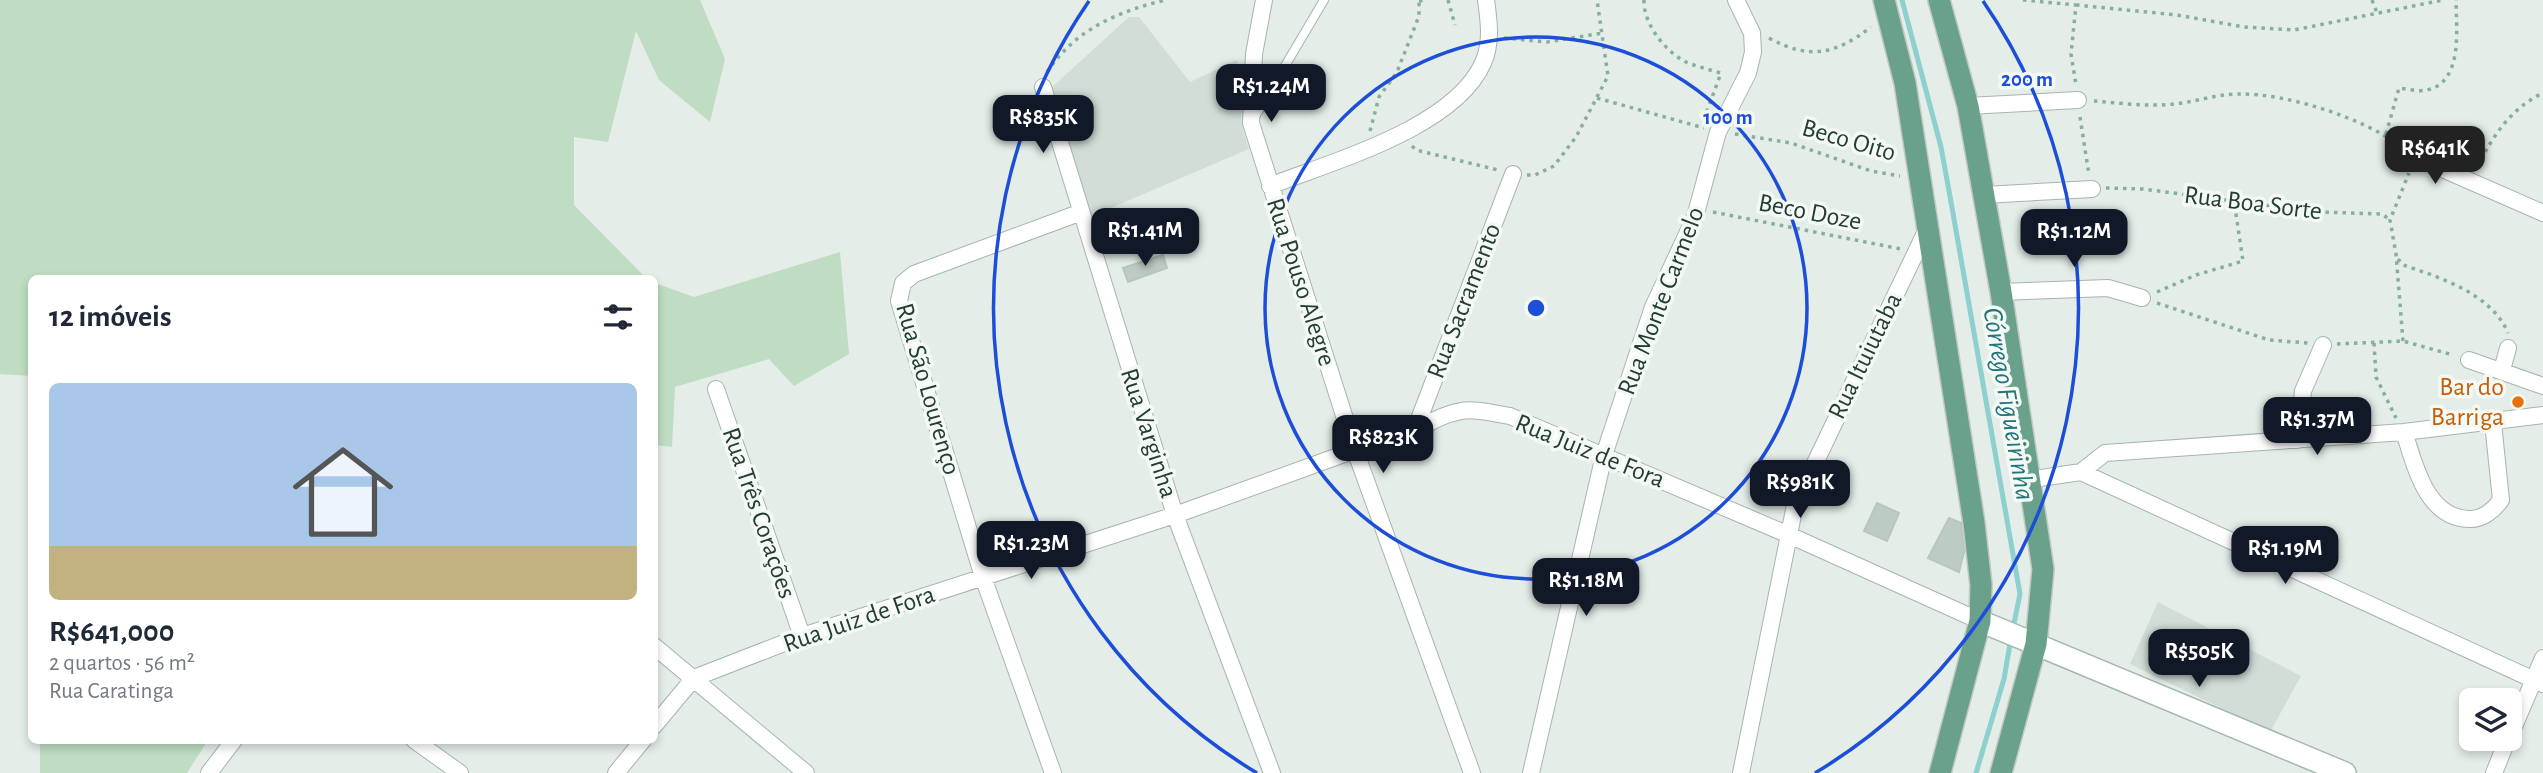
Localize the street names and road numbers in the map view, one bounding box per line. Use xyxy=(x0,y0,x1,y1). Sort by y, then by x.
street label: Beco Oito xyxy=(1799,114,1899,166)
street label: Rua Boa Sorte xyxy=(2183,182,2323,224)
street label: Beco Doze xyxy=(1756,189,1864,235)
street label: Rua Pouso Alegre xyxy=(1262,195,1340,369)
street label: Rua Monte Carmelo xyxy=(1613,203,1709,399)
street label: Rua Sacramento xyxy=(1423,220,1505,382)
street label: Rua Ituiutaba xyxy=(1823,289,1907,423)
street label: Rua São Lourenço xyxy=(891,300,965,478)
street label: Rua Varginha xyxy=(1116,365,1182,501)
street label: Rua Juiz de Fora xyxy=(1512,409,1668,493)
street label: Rua Três Corações xyxy=(718,424,800,602)
street label: Rua Juiz de Fora xyxy=(780,581,938,657)

